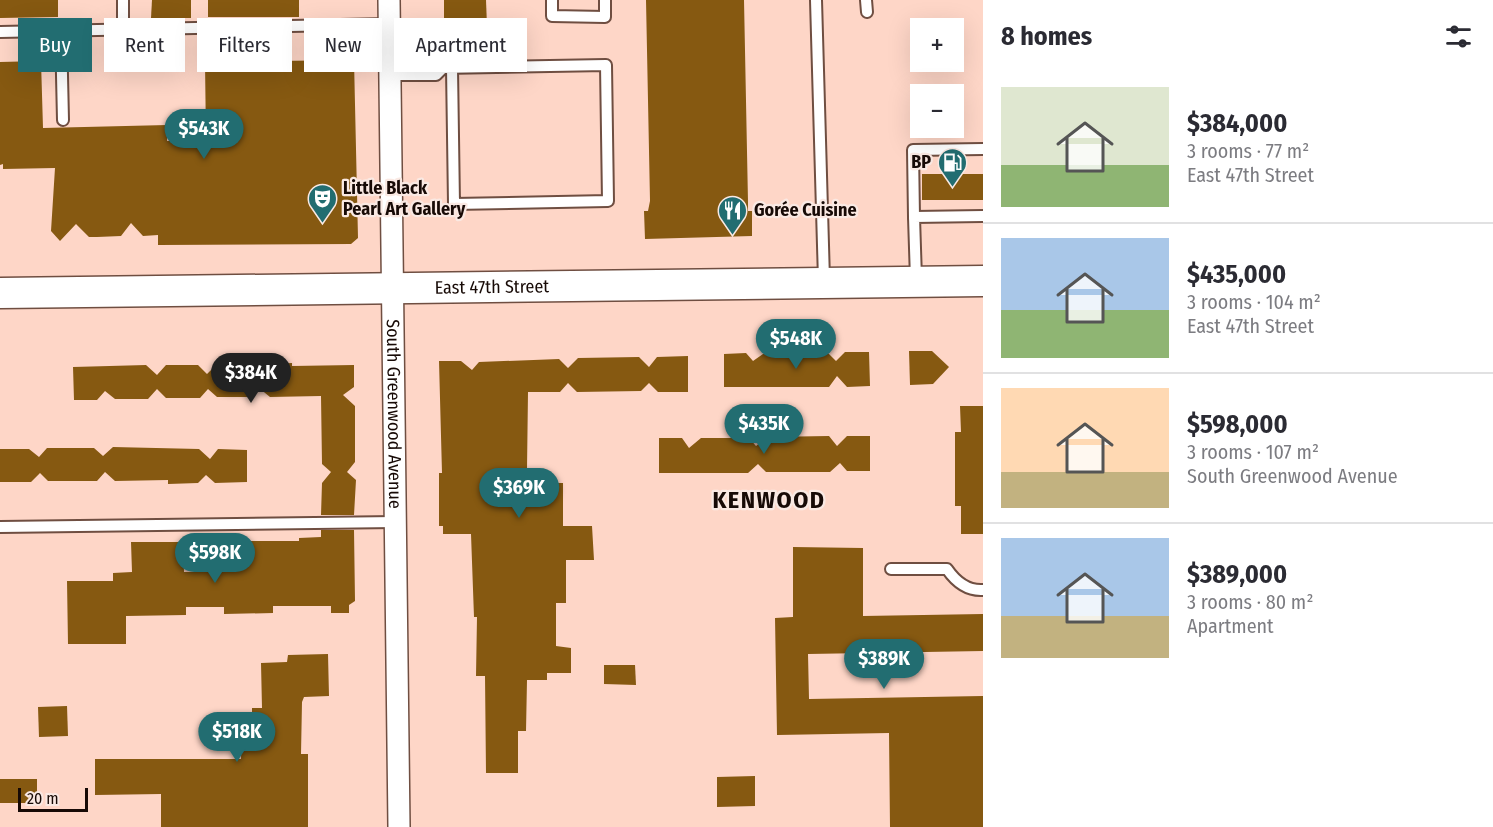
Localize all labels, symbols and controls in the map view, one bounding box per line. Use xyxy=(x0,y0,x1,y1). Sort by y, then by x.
chip: Buy xyxy=(18,18,92,72)
chip: Rent xyxy=(104,18,185,72)
chip: Filters xyxy=(197,18,292,72)
chip: New xyxy=(304,18,382,72)
chip: Apartment xyxy=(394,18,527,72)
map controls xyxy=(910,18,964,138)
button: + xyxy=(910,18,964,72)
icon: filters xyxy=(1442,20,1475,53)
text: 8 homes xyxy=(1001,21,1092,52)
button: − xyxy=(910,84,964,138)
text: $384,000 xyxy=(1187,108,1287,139)
pin: $543K xyxy=(162,109,246,160)
icon: home xyxy=(1049,111,1121,183)
text: $543K xyxy=(179,116,229,140)
text: 3 rooms · 77 m² xyxy=(1187,139,1309,163)
fuel station icon: BP xyxy=(936,146,968,188)
place label: BP xyxy=(911,151,931,173)
text: East 47th Street xyxy=(1187,163,1314,187)
place label: Little Black Pearl Art Gallery xyxy=(343,177,466,220)
theatre icon: Little Black Pearl Art Gallery xyxy=(306,182,338,224)
restaurant icon: Gorée Cuisine xyxy=(717,194,749,236)
place label: Gorée Cuisine xyxy=(754,199,857,221)
text: $435,000 xyxy=(1187,259,1286,290)
icon: home xyxy=(1049,262,1121,334)
street label: East 47th Street xyxy=(435,275,549,299)
text: 3 rooms · 104 m² xyxy=(1187,290,1321,314)
text: East 47th Street xyxy=(1187,314,1314,338)
street label: South Greenwood Avenue xyxy=(382,319,406,509)
pin: $548K xyxy=(754,319,838,370)
text: $548K xyxy=(770,326,822,350)
pin: $384K xyxy=(209,353,293,404)
text: $384K xyxy=(225,360,277,384)
pin: $435K xyxy=(722,404,806,455)
text: $598,000 xyxy=(1187,409,1288,440)
text: $435K xyxy=(739,411,789,435)
icon: home xyxy=(1049,412,1121,484)
text: 3 rooms · 107 m² xyxy=(1187,440,1319,464)
text: South Greenwood Avenue xyxy=(1187,464,1398,488)
pin: $369K xyxy=(477,468,561,519)
text: $369K xyxy=(493,475,545,499)
district label: KENWOOD xyxy=(712,486,826,514)
pin: $598K xyxy=(173,533,257,584)
text: $598K xyxy=(189,540,241,564)
text: $389,000 xyxy=(1187,559,1287,590)
icon: home xyxy=(1049,562,1121,634)
text: 3 rooms · 80 m² xyxy=(1187,590,1313,614)
text: Apartment xyxy=(1187,614,1274,638)
pin: $389K xyxy=(842,639,926,690)
text: $389K xyxy=(858,646,910,670)
pin: $518K xyxy=(195,712,279,763)
text: $518K xyxy=(212,719,262,743)
scale bar xyxy=(18,785,88,812)
text: 20 m xyxy=(27,789,58,808)

